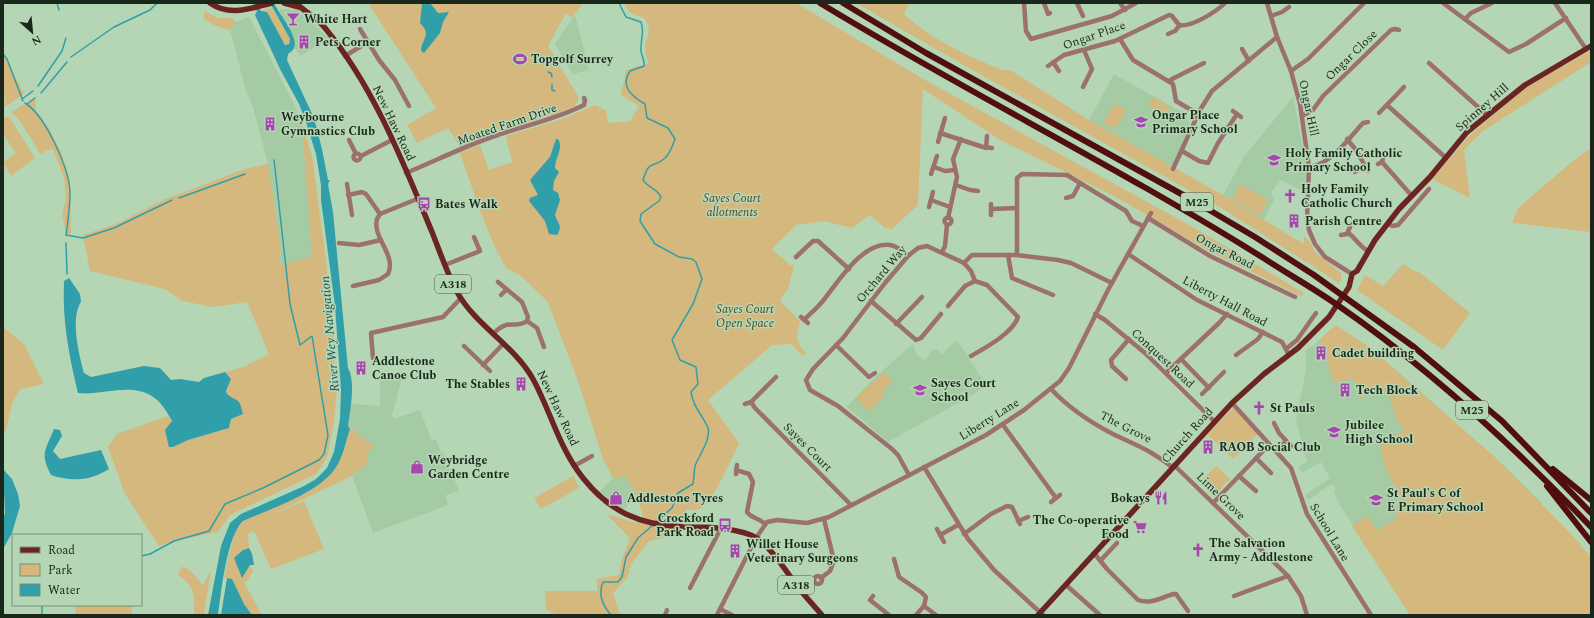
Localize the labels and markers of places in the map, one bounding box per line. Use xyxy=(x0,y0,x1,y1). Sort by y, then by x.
place label: White Hart xyxy=(304,10,368,29)
bar icon: White Hart xyxy=(285,11,301,27)
place label: Pets Corner xyxy=(315,33,381,52)
building icon: Pets Corner xyxy=(296,34,312,50)
place label: Topgolf Surrey xyxy=(531,50,614,69)
sports icon: Topgolf Surrey xyxy=(512,51,528,67)
place label: Ongar Place Primary School xyxy=(1152,106,1238,139)
place label: Weybourne Gymnastics Club xyxy=(281,108,375,141)
school or university icon: Ongar Place Primary School xyxy=(1133,114,1149,130)
building icon: Weybourne Gymnastics Club xyxy=(262,116,278,132)
place label: Holy Family Catholic Primary School xyxy=(1285,144,1402,177)
school or university icon: Holy Family Catholic Primary School xyxy=(1266,152,1282,168)
place label: Holy Family Catholic Church xyxy=(1301,180,1393,213)
church icon: Holy Family Catholic Church xyxy=(1282,188,1298,204)
place label: Bates Walk xyxy=(435,195,499,214)
bus stop icon: Bates Walk xyxy=(416,196,432,212)
place label: Parish Centre xyxy=(1305,212,1382,231)
building icon: Parish Centre xyxy=(1286,213,1302,229)
place label: Cadet building xyxy=(1332,344,1414,363)
building icon: Cadet building xyxy=(1313,345,1329,361)
place label: Addlestone Canoe Club xyxy=(372,352,436,385)
building icon: Addlestone Canoe Club xyxy=(353,360,369,376)
place label: Sayes Court School xyxy=(931,374,996,407)
place label: The Stables xyxy=(445,375,510,394)
building icon: The Stables xyxy=(513,376,529,392)
place label: Tech Block xyxy=(1356,381,1419,400)
school or university icon: Sayes Court School xyxy=(912,382,928,398)
building icon: Tech Block xyxy=(1337,382,1353,398)
place label: St Pauls xyxy=(1270,399,1315,418)
church icon: St Pauls xyxy=(1251,400,1267,416)
place label: Jubilee High School xyxy=(1345,416,1413,449)
school or university icon: Jubilee High School xyxy=(1326,424,1342,440)
place label: RAOB Social Club xyxy=(1219,438,1321,457)
building icon: RAOB Social Club xyxy=(1200,439,1216,455)
place label: Weybridge Garden Centre xyxy=(428,451,509,484)
shop icon: Weybridge Garden Centre xyxy=(409,459,425,475)
place label: St Paul's C of E Primary School xyxy=(1387,484,1484,517)
place label: Addlestone Tyres xyxy=(627,489,723,508)
place label: Bokays xyxy=(1110,489,1150,508)
shop icon: Addlestone Tyres xyxy=(608,490,624,506)
restaurant icon: Bokays xyxy=(1153,490,1169,506)
school or university icon: St Paul's C of E Primary School xyxy=(1368,492,1384,508)
place label: Crockford Park Road xyxy=(656,509,714,542)
place label: The Co-operative Food xyxy=(1033,511,1129,544)
bus stop icon: Crockford Park Road xyxy=(717,517,733,533)
supermarket icon: The Co-operative Food xyxy=(1132,519,1148,535)
place label: The Salvation Army - Addlestone xyxy=(1209,534,1313,567)
place label: Willet House Veterinary Surgeons xyxy=(746,535,858,568)
church icon: The Salvation Army - Addlestone xyxy=(1190,542,1206,558)
building icon: Willet House Veterinary Surgeons xyxy=(727,543,743,559)

